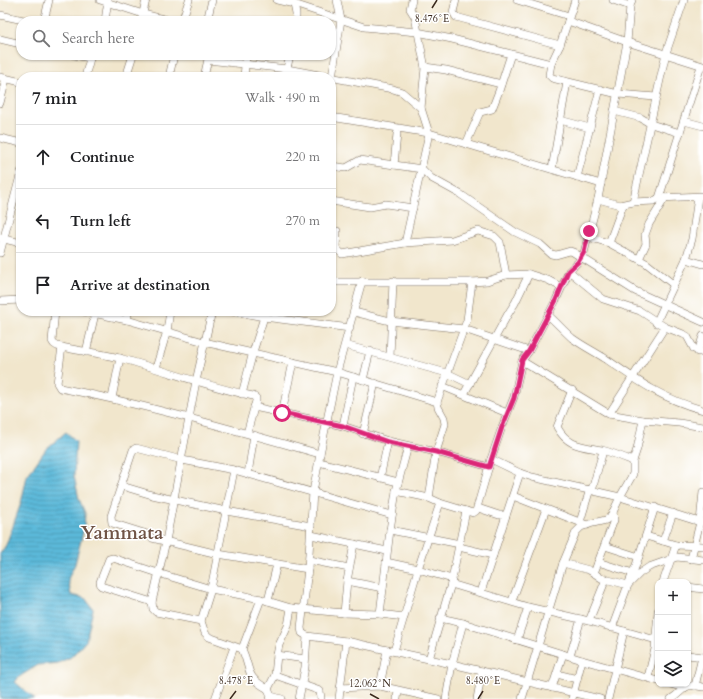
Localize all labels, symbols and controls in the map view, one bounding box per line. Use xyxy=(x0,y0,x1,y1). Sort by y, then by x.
text: 8.476°E xyxy=(415,12,449,26)
search box xyxy=(16,16,336,60)
icon: search xyxy=(30,27,52,49)
text: Search here xyxy=(62,28,135,48)
text: 7 min xyxy=(32,87,77,110)
text: Walk · 490 m xyxy=(245,89,320,107)
icon: ahead xyxy=(32,146,54,168)
text: Continue xyxy=(70,147,135,167)
text: 220 m xyxy=(286,148,320,166)
icon: left xyxy=(32,210,54,232)
text: Turn left xyxy=(70,211,131,231)
text: 270 m xyxy=(286,212,320,230)
route end xyxy=(580,222,598,240)
icon: arrive xyxy=(32,274,54,296)
text: Arrive at destination xyxy=(70,275,210,295)
route start xyxy=(273,404,291,422)
district label: Yammata xyxy=(81,520,164,546)
map controls xyxy=(655,579,691,687)
button: + xyxy=(655,579,691,615)
button: − xyxy=(655,615,691,651)
button: layers xyxy=(655,651,691,687)
text: 8.478°E xyxy=(219,674,253,688)
text: 8.480°E xyxy=(466,674,500,688)
text: 12.062°N xyxy=(349,677,391,691)

